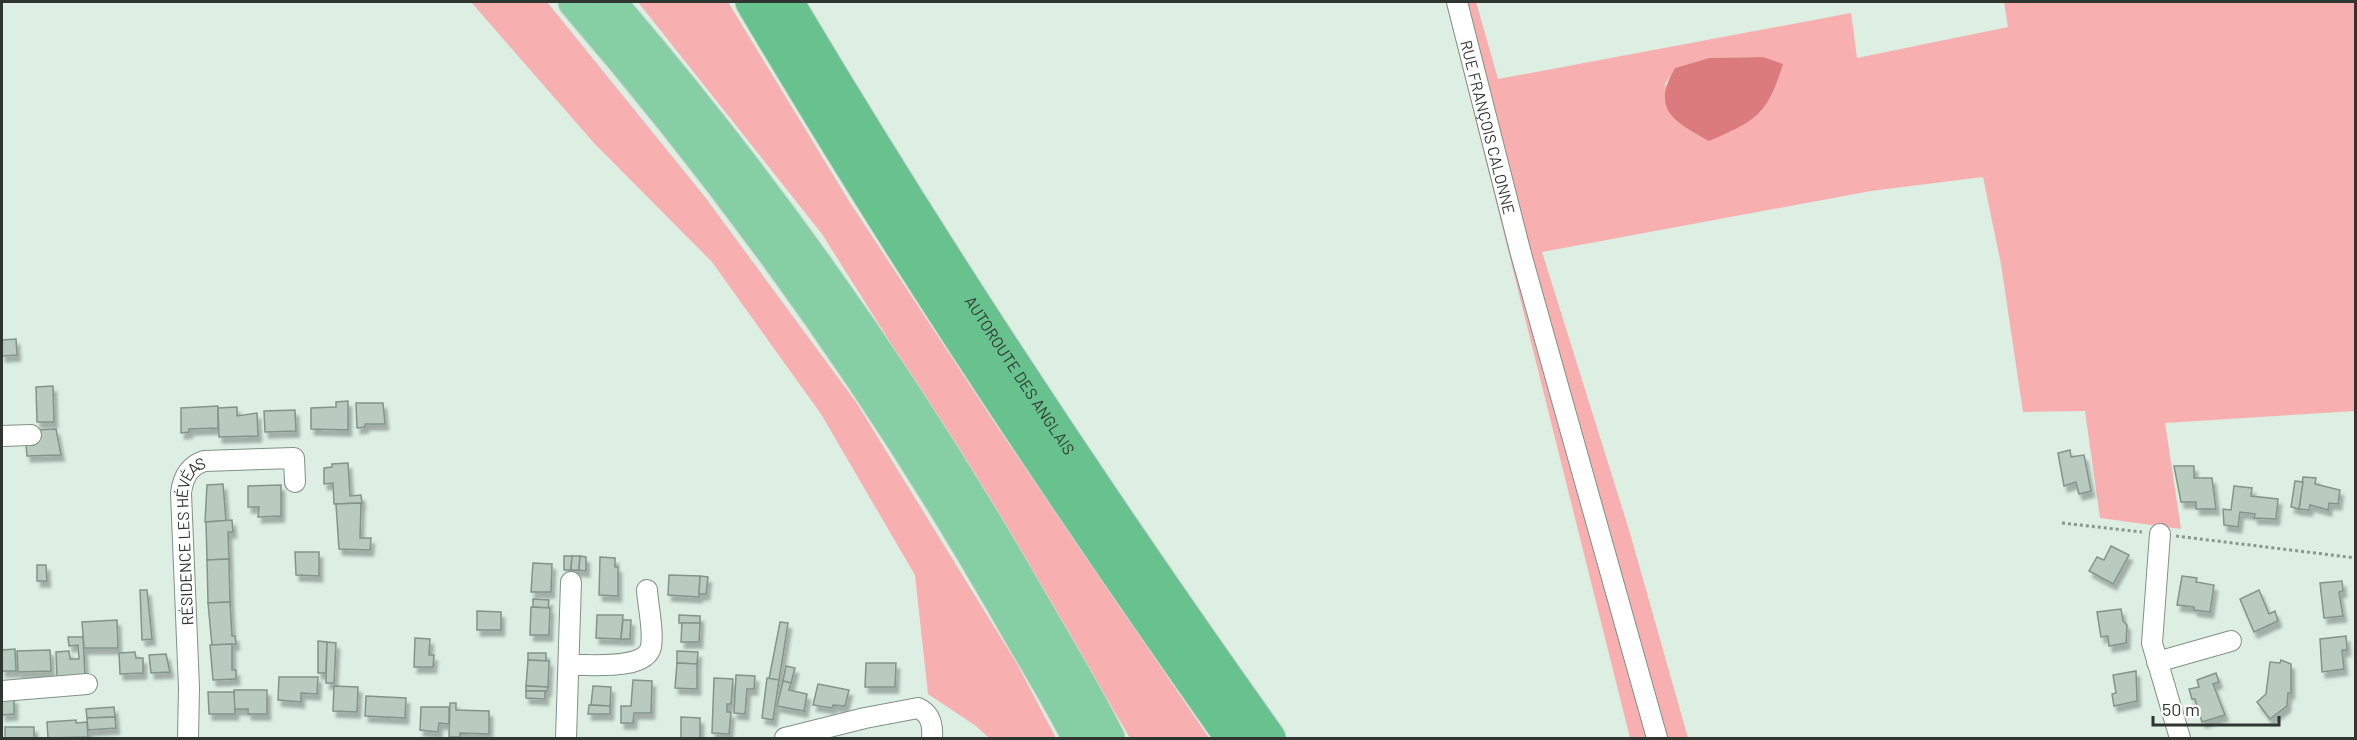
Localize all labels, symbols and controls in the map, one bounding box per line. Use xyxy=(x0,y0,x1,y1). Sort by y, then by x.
street label: RUE FRANÇOIS CALONNE xyxy=(1458,38,1520,216)
street label: AUTOROUTE DES ANGLAIS xyxy=(962,292,1080,458)
street label: RÉSIDENCE LES HÉVÉAS xyxy=(171,452,208,626)
scale bar xyxy=(2153,689,2279,727)
text: 50 m xyxy=(2162,698,2200,720)

